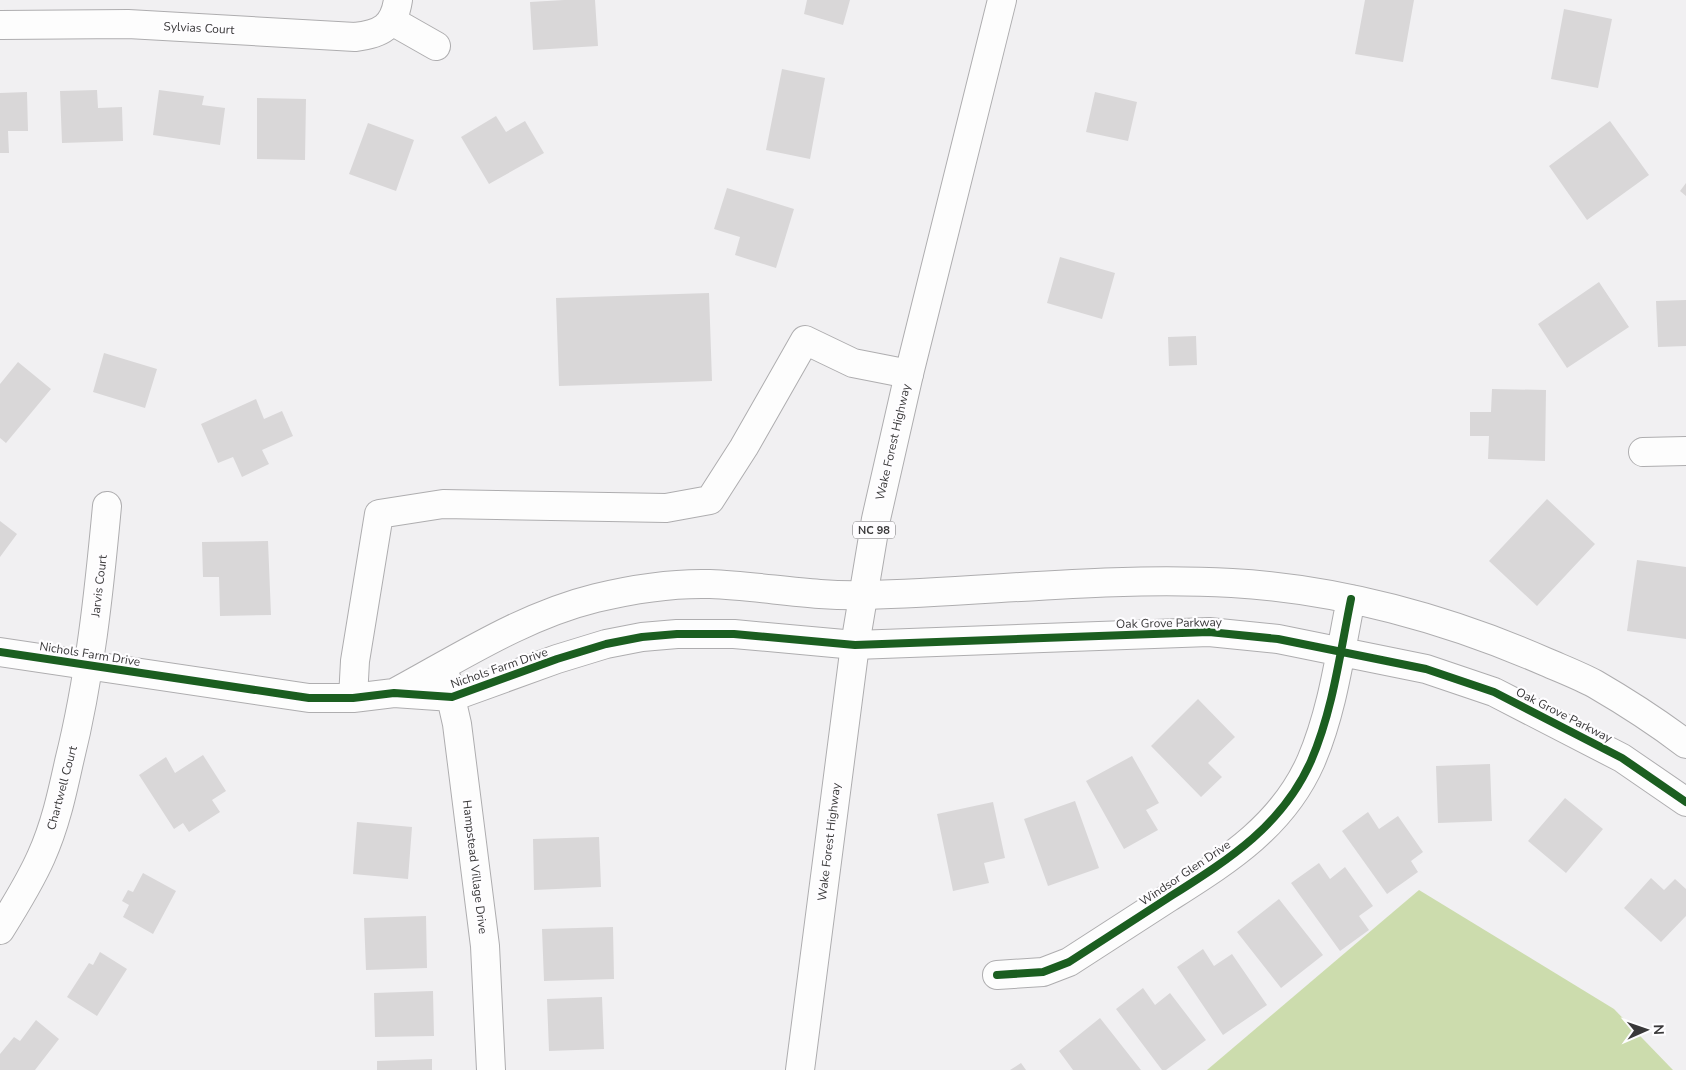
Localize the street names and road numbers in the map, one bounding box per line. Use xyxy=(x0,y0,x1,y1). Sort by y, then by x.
street label: Sylvias Court xyxy=(163,18,236,38)
street label: Wake Forest Highway xyxy=(872,381,914,502)
road number: NC 98 xyxy=(853,522,895,538)
street label: Jarvis Court xyxy=(87,553,111,619)
street label: Oak Grove Parkway xyxy=(1116,614,1223,632)
street label: Nichols Farm Drive xyxy=(38,638,142,670)
street label: Nichols Farm Drive xyxy=(448,644,550,692)
street label: Oak Grove Parkway xyxy=(1513,684,1616,747)
street label: Chartwell Court xyxy=(43,743,81,832)
street label: Wake Forest Highway xyxy=(814,781,844,902)
street label: Hampstead Village Drive xyxy=(459,799,491,935)
street label: Windsor Glen Drive xyxy=(1136,837,1234,909)

